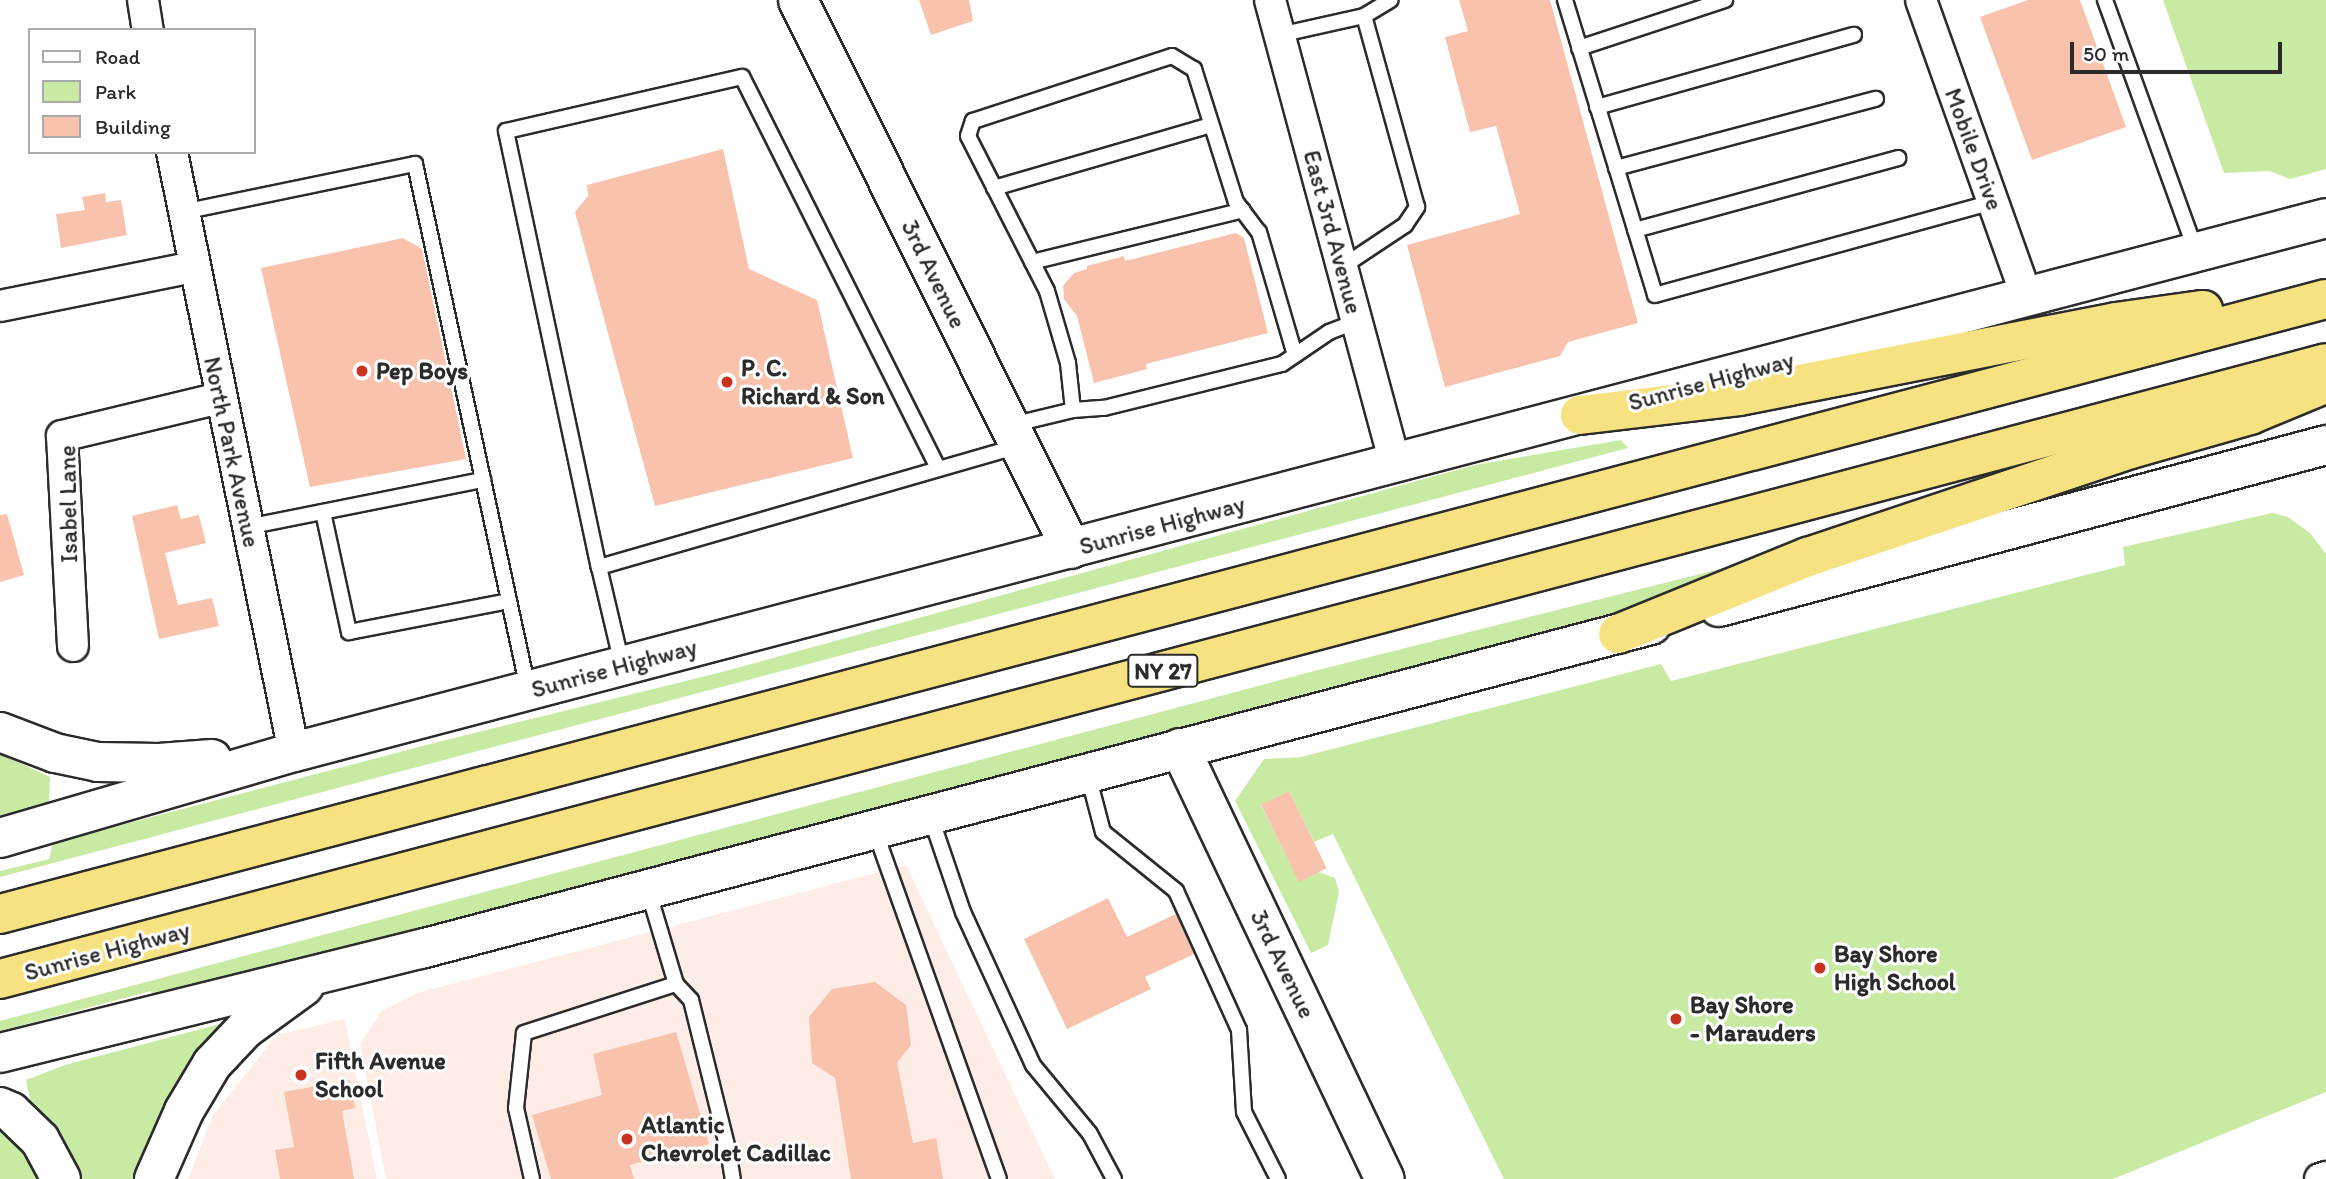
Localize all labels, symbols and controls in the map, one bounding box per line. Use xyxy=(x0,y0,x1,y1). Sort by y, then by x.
legend xyxy=(28,28,256,154)
scale bar xyxy=(2074,28,2286,72)
text: 50 m xyxy=(2083,41,2129,66)
text: Road xyxy=(95,44,140,69)
text: Park xyxy=(95,79,136,104)
street label: Mobile Drive xyxy=(1939,84,2009,214)
text: Building xyxy=(95,114,171,139)
street label: East 3rd Avenue xyxy=(1298,148,1368,316)
street label: 3rd Avenue xyxy=(896,216,972,332)
street label: Sunrise Highway xyxy=(1625,345,1797,417)
place label: P. C. Richard & Son xyxy=(741,354,885,410)
street label: North Park Avenue xyxy=(198,355,266,549)
place label: Pep Boys xyxy=(376,357,468,385)
marker: Pep Boys xyxy=(354,363,370,379)
marker: P. C. Richard & Son xyxy=(719,374,735,390)
street label: Isabel Lane xyxy=(53,445,83,563)
street label: Sunrise Highway xyxy=(1076,489,1248,561)
street label: Sunrise Highway xyxy=(528,632,700,704)
road number: NY 27 xyxy=(1126,652,1200,691)
street label: 3rd Avenue xyxy=(1245,906,1321,1022)
street label: Sunrise Highway xyxy=(21,915,193,987)
place label: Bay Shore High School xyxy=(1834,940,1955,996)
marker: Bay Shore High School xyxy=(1812,960,1828,976)
place label: Bay Shore - Marauders xyxy=(1690,991,1816,1047)
marker: Bay Shore - Marauders xyxy=(1668,1011,1684,1027)
place label: Fifth Avenue School xyxy=(315,1047,444,1103)
marker: Fifth Avenue School xyxy=(293,1067,309,1083)
place label: Atlantic Chevrolet Cadillac xyxy=(641,1111,831,1167)
marker: Atlantic Chevrolet Cadillac xyxy=(619,1131,635,1147)

